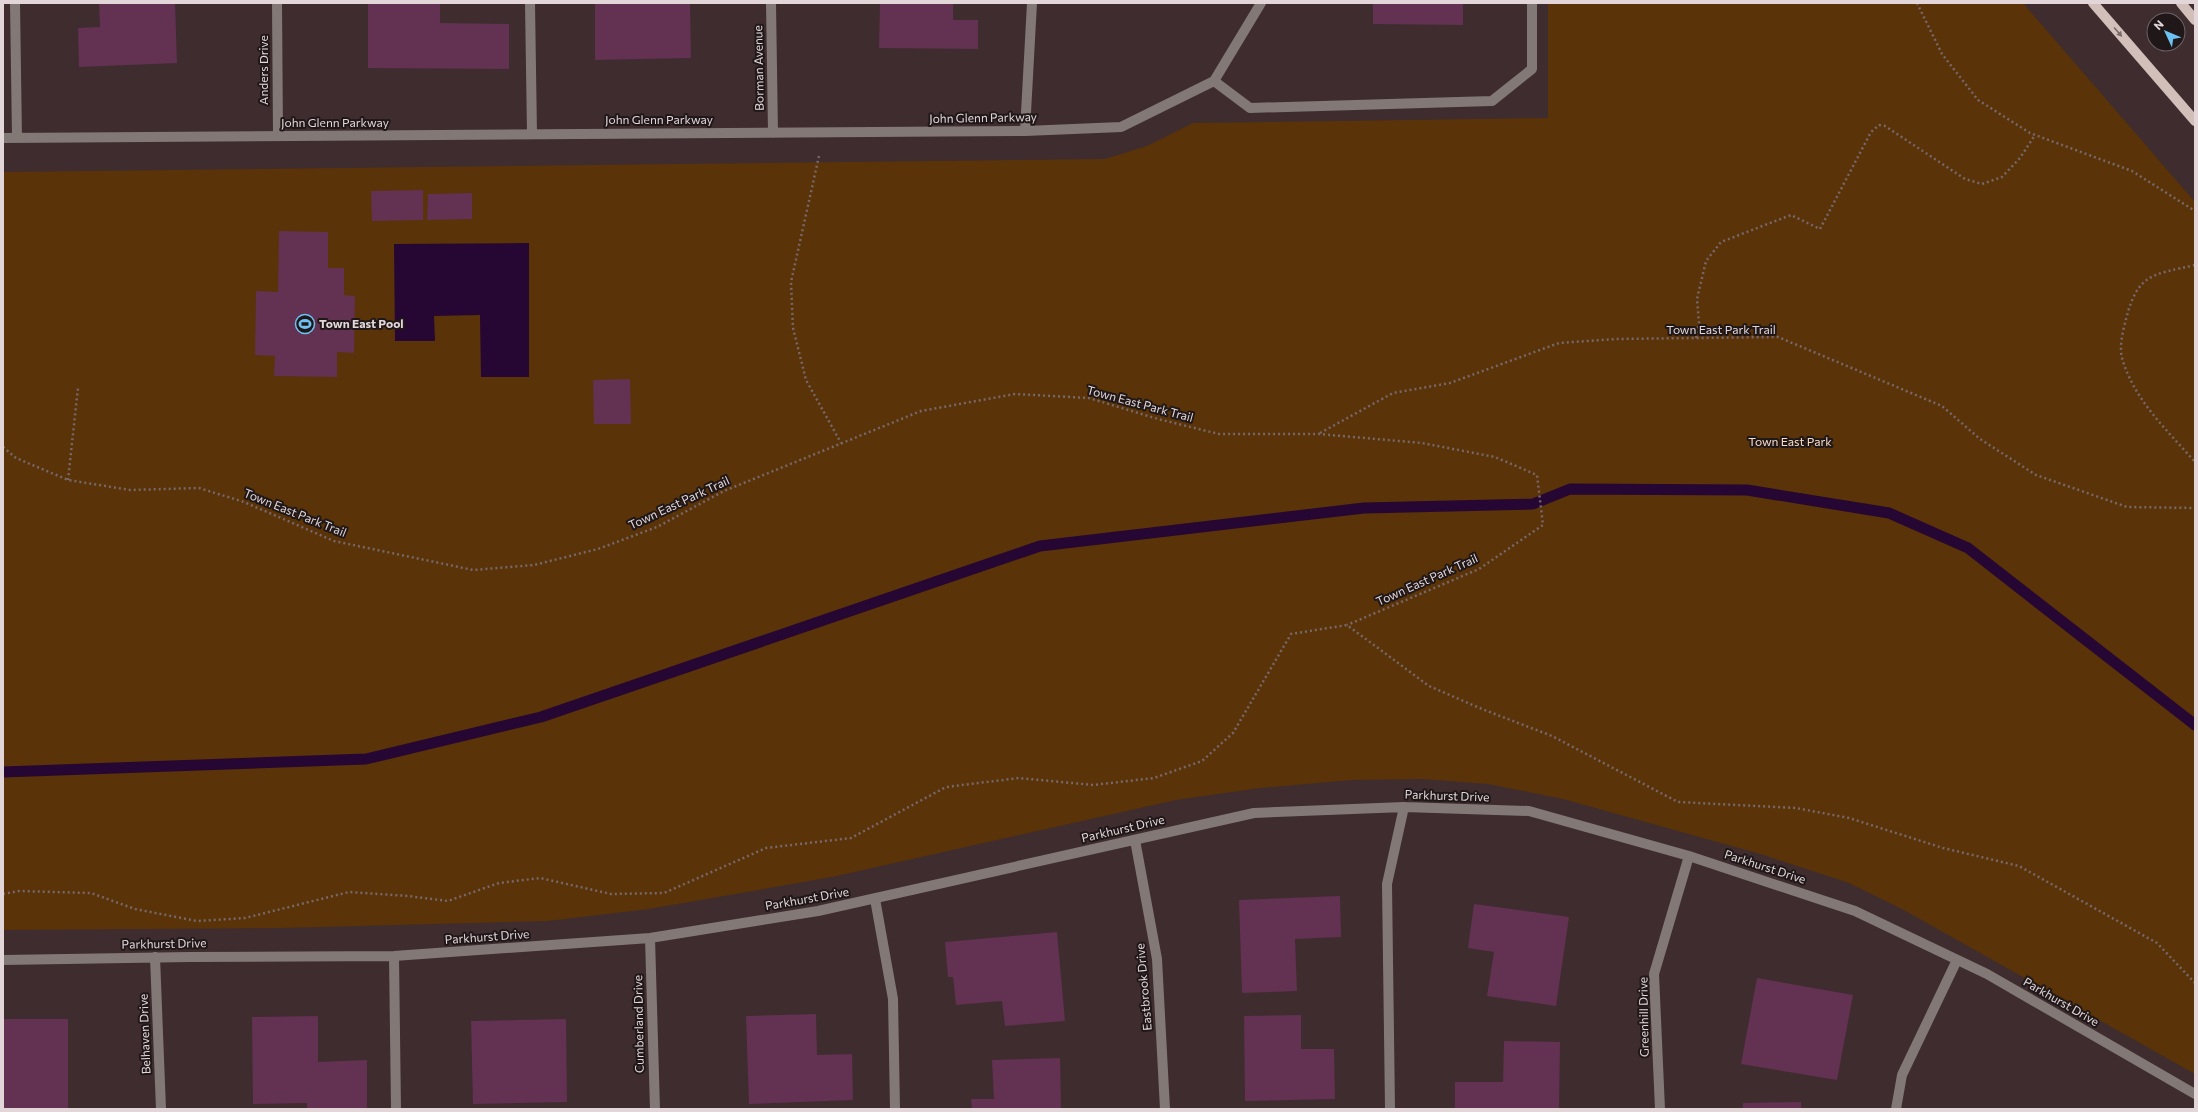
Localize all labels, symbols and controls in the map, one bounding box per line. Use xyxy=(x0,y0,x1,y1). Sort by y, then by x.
north arrow xyxy=(2146,12,2186,52)
text: N xyxy=(2151,17,2166,32)
street label: Borman Avenue xyxy=(750,25,766,111)
one-way arrow xyxy=(2114,27,2123,38)
street label: Anders Drive xyxy=(256,35,270,105)
street label: John Glenn Parkway xyxy=(929,109,1037,126)
street label: John Glenn Parkway xyxy=(605,112,713,127)
street label: John Glenn Parkway xyxy=(281,115,389,130)
sports icon: Town East Pool xyxy=(294,313,316,335)
place label: Town East Pool xyxy=(319,316,404,330)
street label: Town East Park Trail xyxy=(1666,322,1776,336)
street label: Town East Park Trail xyxy=(1085,382,1195,424)
park label: Town East Park xyxy=(1748,434,1832,448)
street label: Town East Park Trail xyxy=(626,473,731,532)
street label: Town East Park Trail xyxy=(242,485,349,539)
street label: Town East Park Trail xyxy=(1374,550,1480,608)
street label: Parkhurst Drive xyxy=(1404,787,1490,803)
street label: Parkhurst Drive xyxy=(1080,812,1166,844)
street label: Parkhurst Drive xyxy=(1723,846,1808,886)
street label: Parkhurst Drive xyxy=(764,884,850,912)
street label: Parkhurst Drive xyxy=(444,926,530,946)
street label: Parkhurst Drive xyxy=(121,935,207,951)
street label: Eastbrook Drive xyxy=(1132,943,1154,1031)
street label: Parkhurst Drive xyxy=(2021,974,2102,1028)
street label: Cumberland Drive xyxy=(630,975,646,1073)
street label: Greenhill Drive xyxy=(1635,977,1651,1057)
street label: Belhaven Drive xyxy=(136,994,152,1075)

